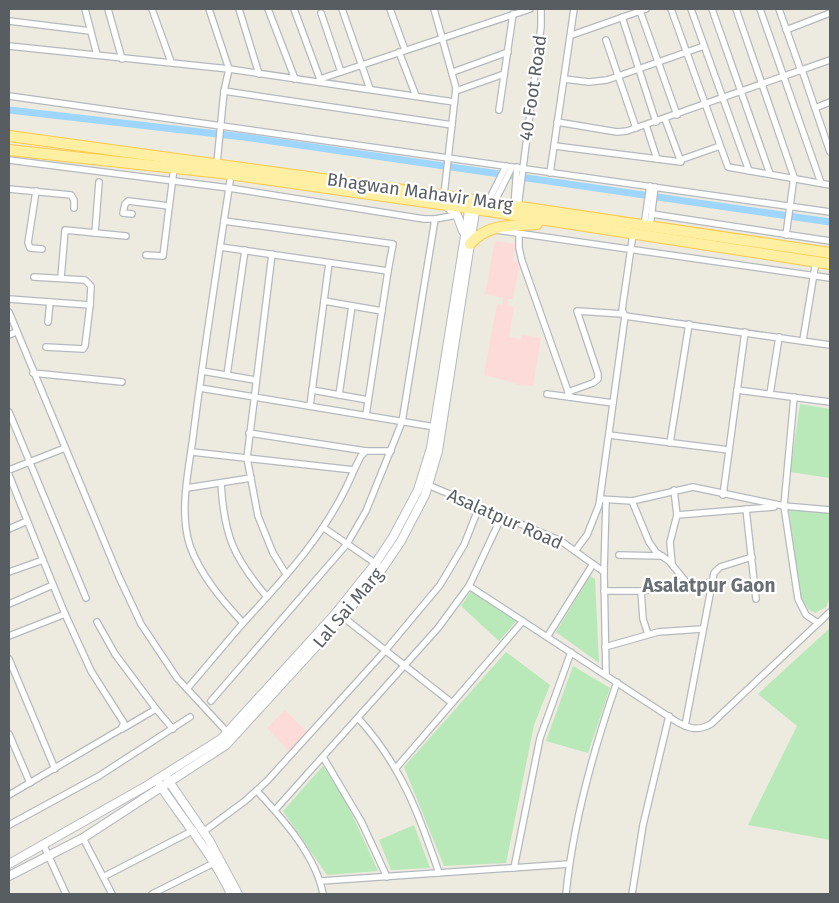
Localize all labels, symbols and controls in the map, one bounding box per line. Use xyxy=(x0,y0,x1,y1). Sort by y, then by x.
street label: 40 Foot Road xyxy=(515,34,551,142)
street label: Bhagwan Mahavir Marg xyxy=(326,168,515,216)
street label: Asalatpur Road xyxy=(444,484,566,554)
street label: Lal Sai Marg xyxy=(308,563,388,653)
district label: Asalatpur Gaon xyxy=(642,574,775,597)

